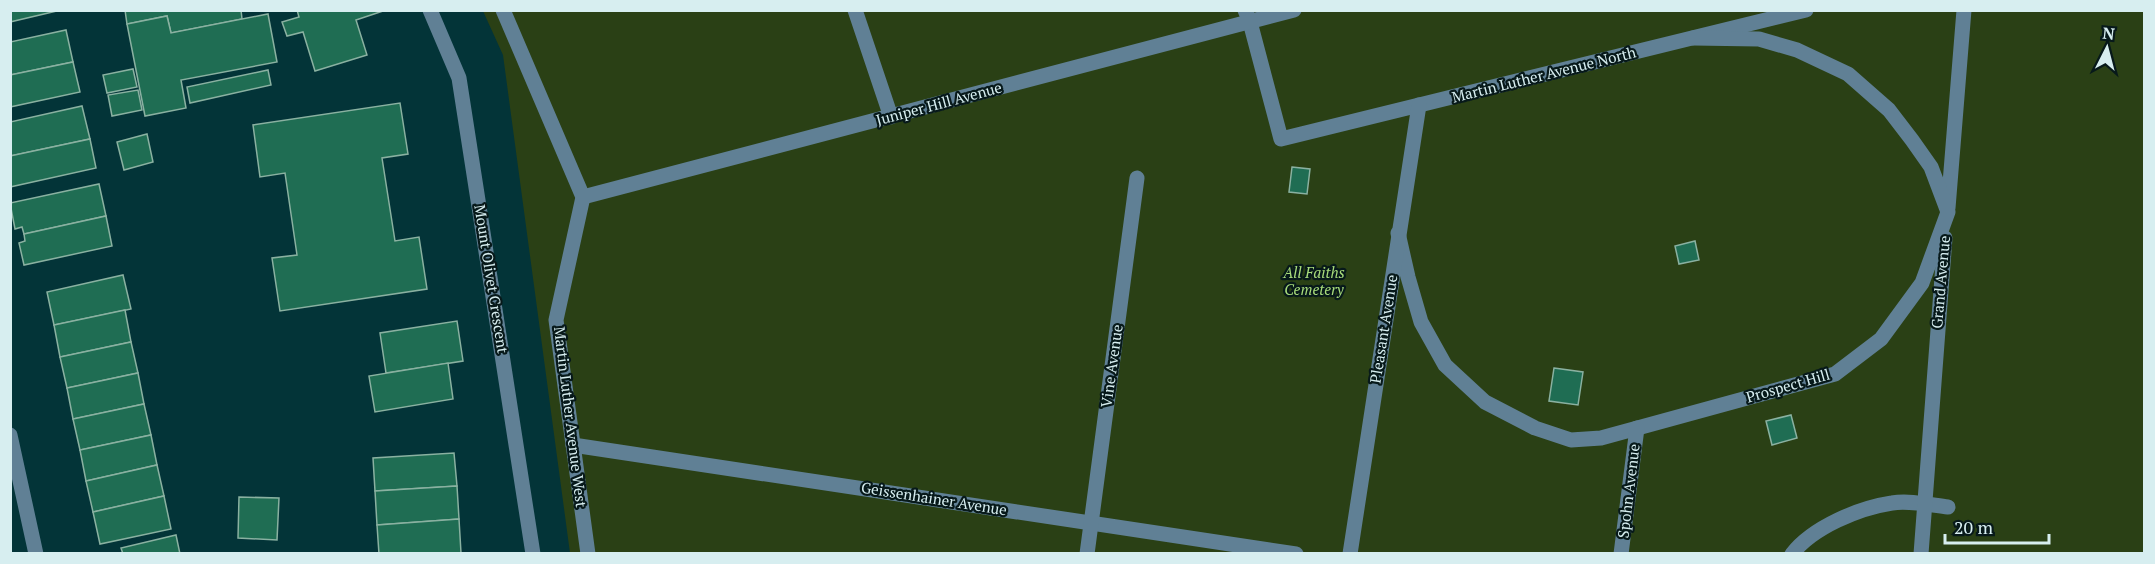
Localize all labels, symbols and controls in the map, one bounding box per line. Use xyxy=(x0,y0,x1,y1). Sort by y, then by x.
north arrow xyxy=(2077,18,2137,78)
text: N xyxy=(2101,22,2116,45)
street label: Martin Luther Avenue North xyxy=(1450,41,1638,107)
street label: Juniper Hill Avenue xyxy=(874,77,1004,129)
street label: Mount Olivet Crescent xyxy=(470,203,514,355)
street label: Grand Avenue xyxy=(1926,235,1954,329)
park label: All Faiths Cemetery xyxy=(1282,262,1345,299)
street label: Pleasant Avenue xyxy=(1365,273,1401,385)
street label: Vine Avenue xyxy=(1095,323,1127,409)
street label: Martin Luther Avenue West xyxy=(550,325,592,509)
street label: Prospect Hill xyxy=(1744,364,1832,407)
street label: Spohn Avenue xyxy=(1612,443,1644,539)
street label: Geissenhainer Avenue xyxy=(860,477,1009,519)
scale bar xyxy=(1945,507,2048,545)
text: 20 m xyxy=(1954,515,1994,539)

